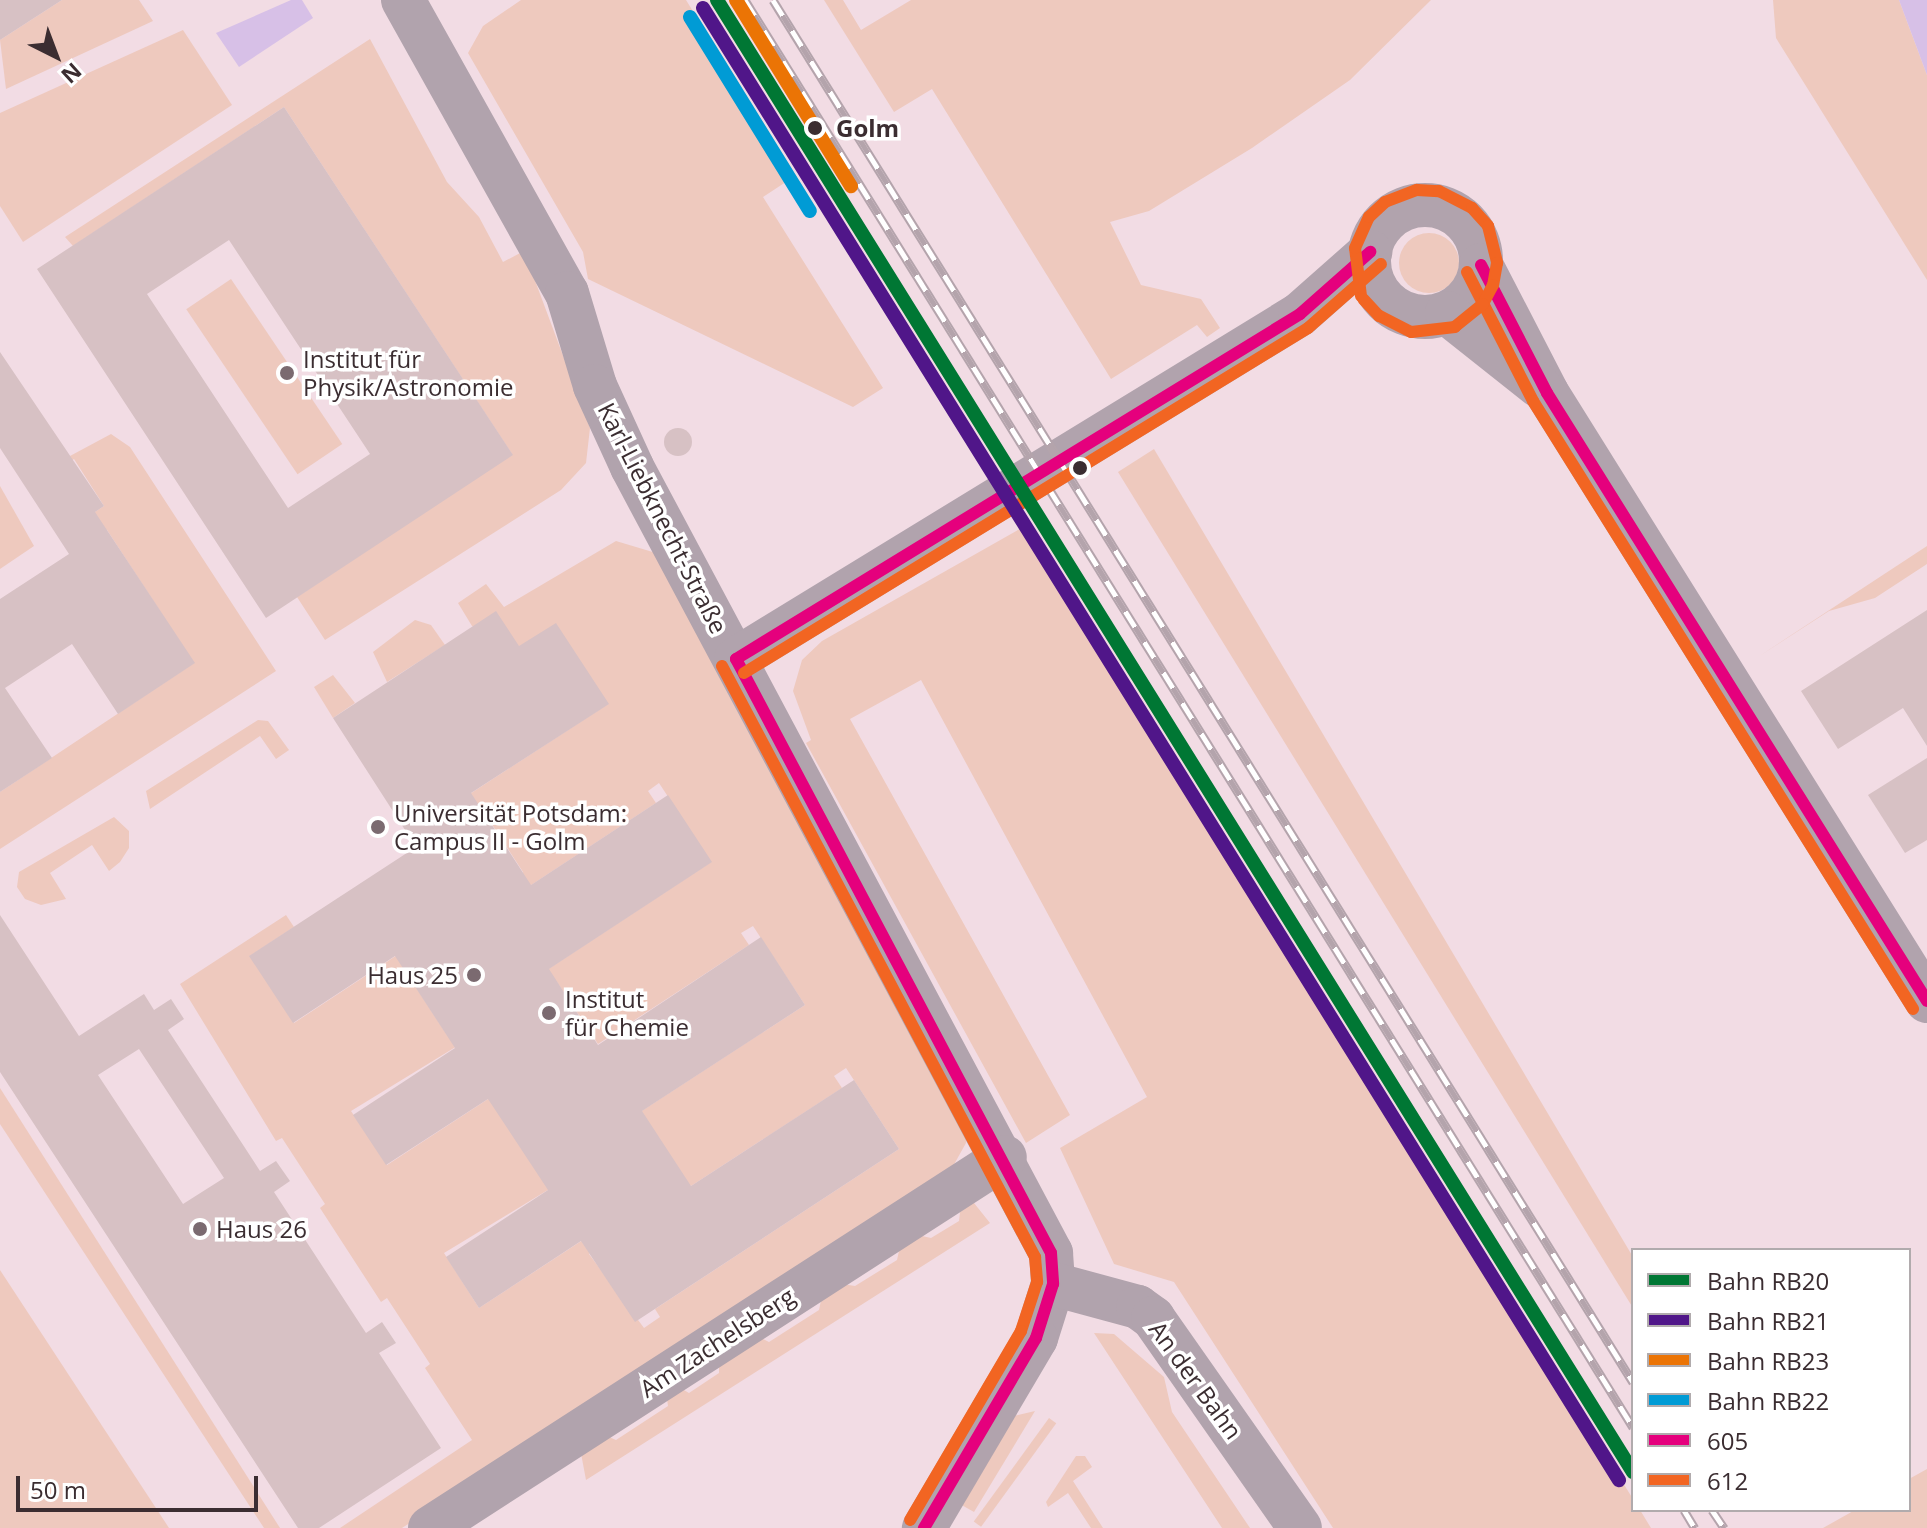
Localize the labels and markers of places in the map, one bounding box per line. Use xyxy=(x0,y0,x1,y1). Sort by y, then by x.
marker: Golm xyxy=(801,114,829,142)
place label: Golm xyxy=(836,114,899,142)
place label: Institut für Physik/Astronomie xyxy=(303,345,513,401)
marker: Institut für Physik/Astronomie xyxy=(278,364,296,382)
unlabelled marker xyxy=(1072,460,1088,476)
place label: Universität Potsdam: Campus II - Golm xyxy=(394,799,627,855)
marker: Universität Potsdam: Campus II - Golm xyxy=(369,818,387,836)
place label: Haus 25 xyxy=(367,961,458,989)
marker: Haus 25 xyxy=(465,966,483,984)
place label: Institut für Chemie xyxy=(565,985,689,1041)
marker: Institut für Chemie xyxy=(540,1004,558,1022)
place label: Haus 26 xyxy=(216,1215,307,1243)
marker: Haus 26 xyxy=(191,1220,209,1238)

